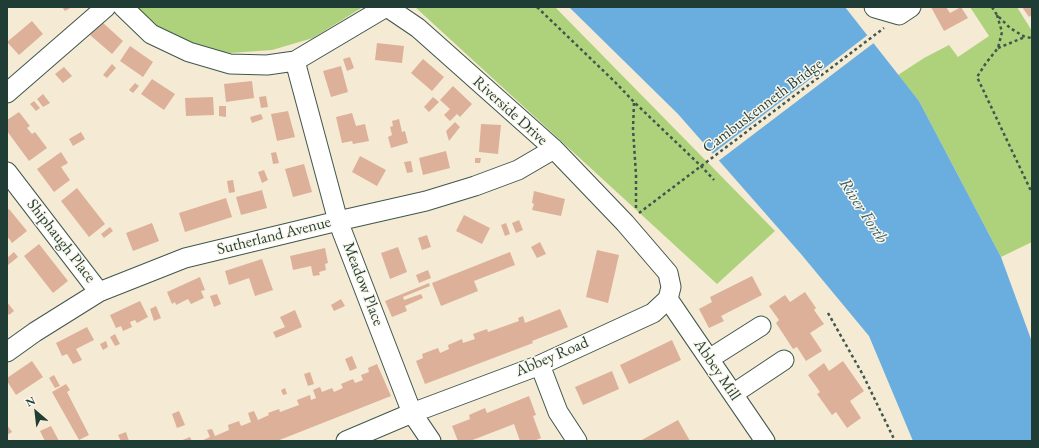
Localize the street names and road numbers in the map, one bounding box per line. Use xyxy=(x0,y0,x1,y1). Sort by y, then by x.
street label: Cambuskenneth Bridge xyxy=(699,55,827,157)
street label: Riverside Drive xyxy=(469,72,551,150)
street label: Shiphaugh Place xyxy=(22,195,100,287)
street label: Sutherland Avenue xyxy=(215,213,333,259)
street label: Meadow Place xyxy=(338,239,388,329)
street label: Abbey Road xyxy=(513,333,591,381)
street label: Abbey Mill xyxy=(689,336,745,404)

